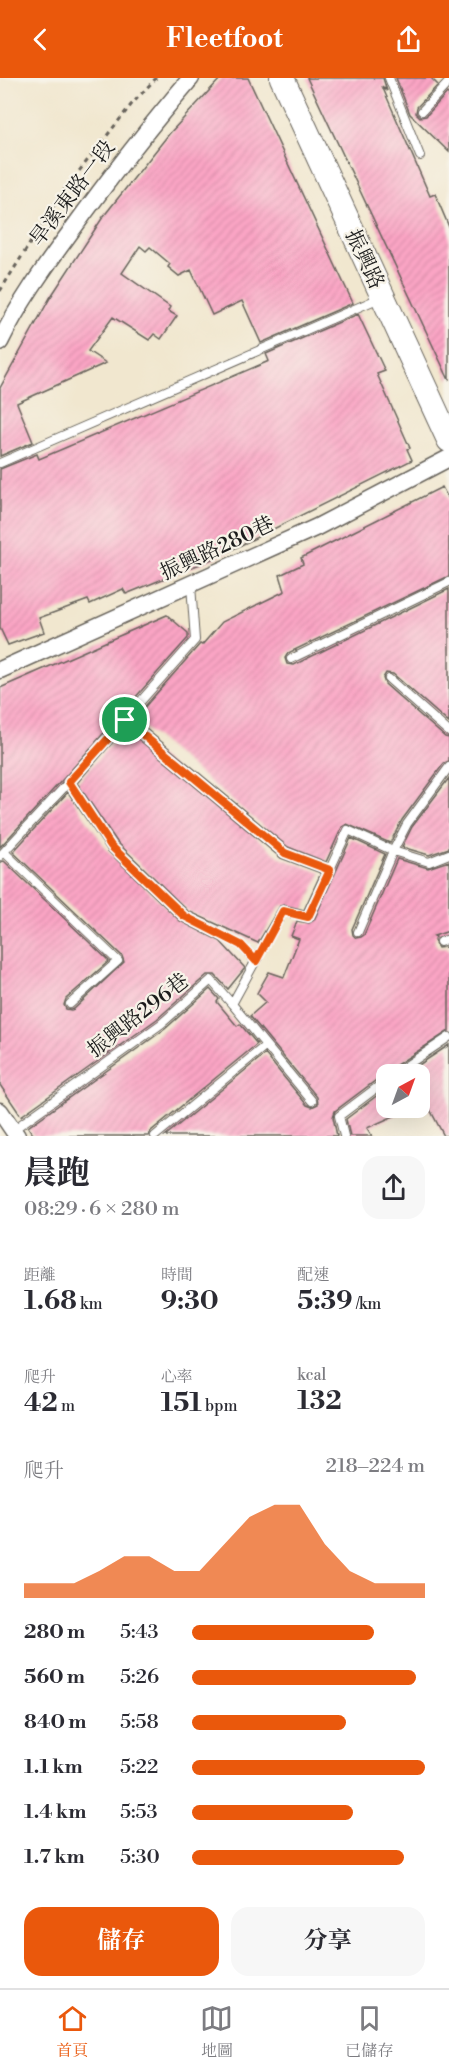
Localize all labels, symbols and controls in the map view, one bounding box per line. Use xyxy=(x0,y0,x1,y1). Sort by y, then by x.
text: Fleetfoot xyxy=(166,22,283,56)
icon: back xyxy=(24,23,57,56)
icon: share xyxy=(392,23,425,56)
street label: 旱溪東路一段 xyxy=(25,135,121,252)
street label: 振興路 xyxy=(339,225,389,293)
street label: 振興路280巷 xyxy=(156,511,279,587)
pin xyxy=(99,694,150,745)
icon: arrive xyxy=(108,703,141,736)
street label: 振興路296巷 xyxy=(83,968,194,1063)
north arrow xyxy=(376,1064,430,1118)
map controls xyxy=(376,1064,430,1118)
text: 晨跑 xyxy=(24,1154,90,1195)
button: share xyxy=(362,1156,425,1219)
text: 08:29 · 6 × 280 m xyxy=(24,1197,180,1222)
text: 距離 xyxy=(24,1265,56,1285)
text: 時間 xyxy=(161,1265,193,1285)
text: 配速 xyxy=(297,1265,329,1285)
text: 1.68 xyxy=(24,1285,77,1317)
text: 9:30 xyxy=(161,1285,219,1317)
text: 5:39 xyxy=(297,1285,353,1317)
text: km xyxy=(77,1294,102,1314)
text: /km xyxy=(353,1294,381,1314)
text: kcal xyxy=(297,1365,326,1385)
text: 爬升 xyxy=(24,1367,56,1387)
text: 心率 xyxy=(161,1367,193,1387)
text: 132 xyxy=(297,1385,342,1417)
text: 42 xyxy=(24,1387,58,1419)
text: 151 xyxy=(161,1387,202,1419)
text: m xyxy=(58,1396,75,1416)
text: bpm xyxy=(202,1396,237,1416)
text: 218–224 m xyxy=(326,1454,425,1479)
text: 爬升 xyxy=(24,1459,64,1484)
text: 280 m xyxy=(24,1620,85,1645)
text: 5:43 xyxy=(120,1620,158,1645)
text: 560 m xyxy=(24,1665,85,1690)
text: 5:26 xyxy=(120,1665,159,1690)
text: 840 m xyxy=(24,1710,86,1735)
text: 5:58 xyxy=(120,1710,159,1735)
text: 1.1 km xyxy=(24,1755,83,1780)
text: 5:22 xyxy=(120,1755,158,1780)
text: 1.4 km xyxy=(24,1800,86,1825)
text: 5:53 xyxy=(120,1800,158,1825)
text: 1.7 km xyxy=(24,1845,85,1870)
text: 5:30 xyxy=(120,1845,160,1870)
button: 儲存 xyxy=(24,1907,219,1976)
button: 分享 xyxy=(231,1907,425,1976)
tab: 首頁 xyxy=(56,2002,89,2061)
tab: 地圖 xyxy=(200,2002,233,2061)
tab: 已儲存 xyxy=(345,2002,393,2061)

